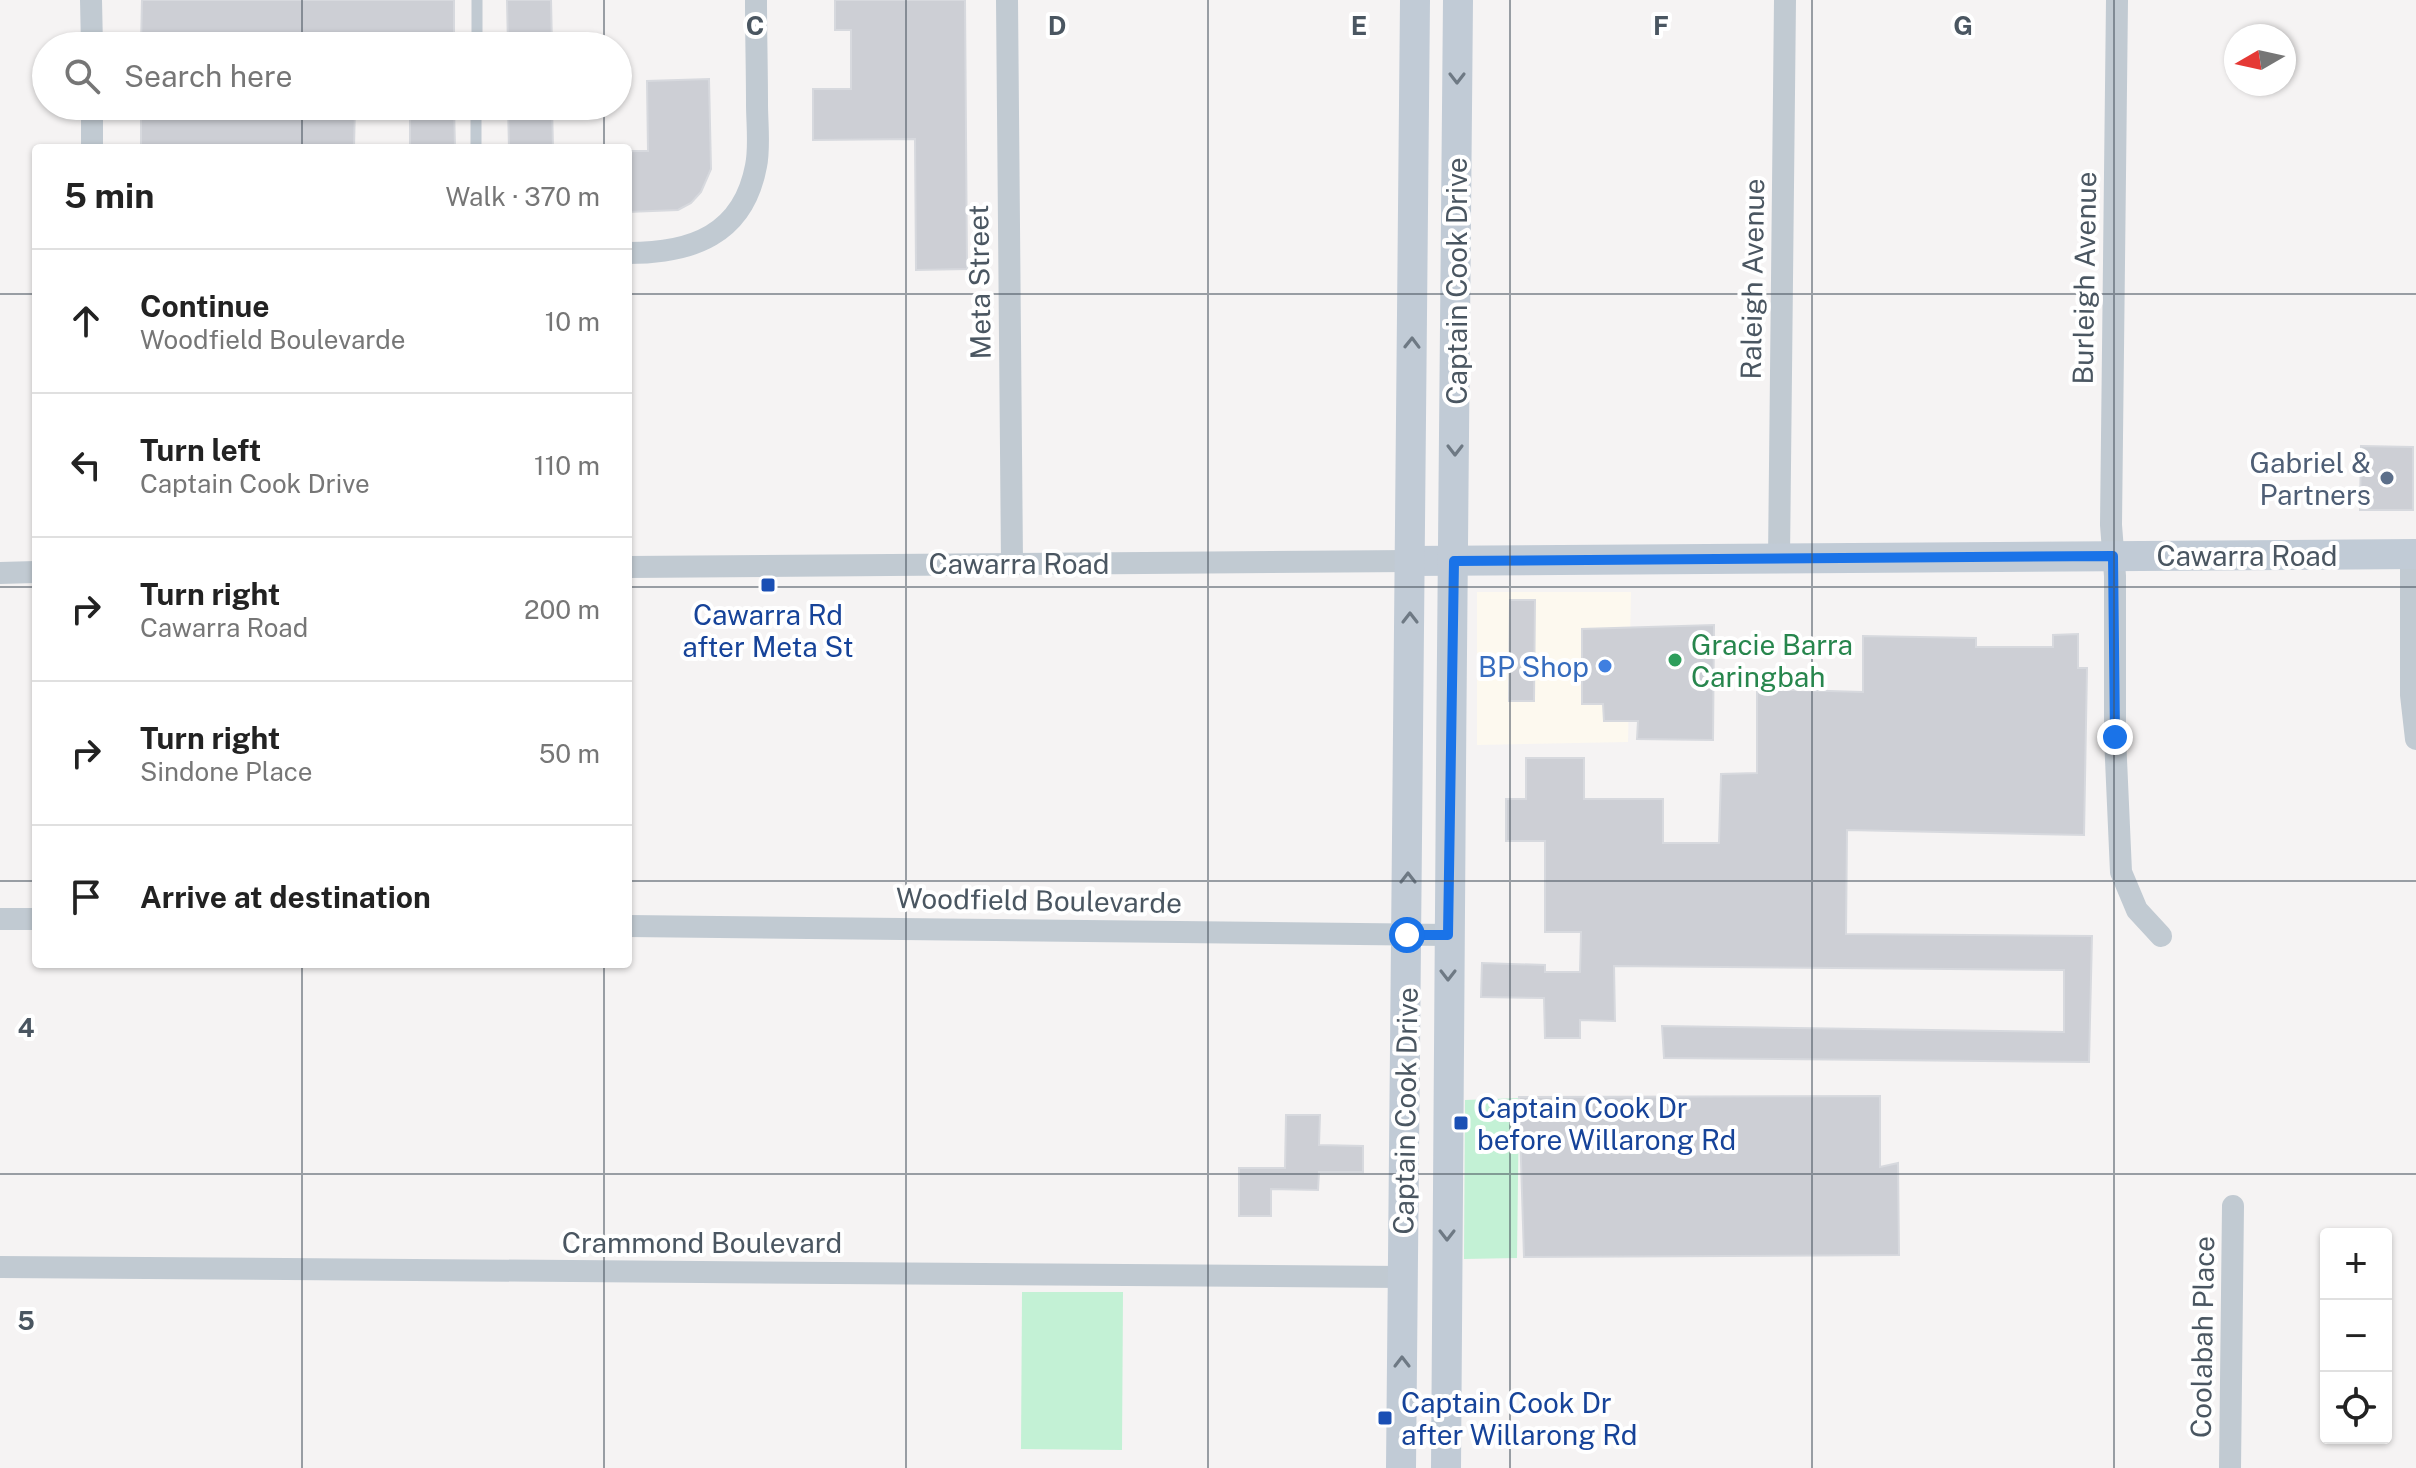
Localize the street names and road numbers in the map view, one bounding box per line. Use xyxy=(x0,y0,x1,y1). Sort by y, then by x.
street label: Captain Cook Drive xyxy=(1440,157,1473,405)
street label: Burleigh Avenue xyxy=(2066,171,2102,385)
street label: Raleigh Avenue xyxy=(1734,178,1770,380)
street label: Meta Street xyxy=(961,204,997,360)
street label: Cawarra Road xyxy=(2156,539,2338,572)
street label: Cawarra Road xyxy=(928,547,1110,580)
street label: Woodfield Boulevarde xyxy=(896,881,1182,919)
street label: Captain Cook Drive xyxy=(1386,987,1424,1235)
street label: Crammond Boulevard xyxy=(562,1226,842,1259)
street label: Coolabah Place xyxy=(2184,1236,2220,1438)

